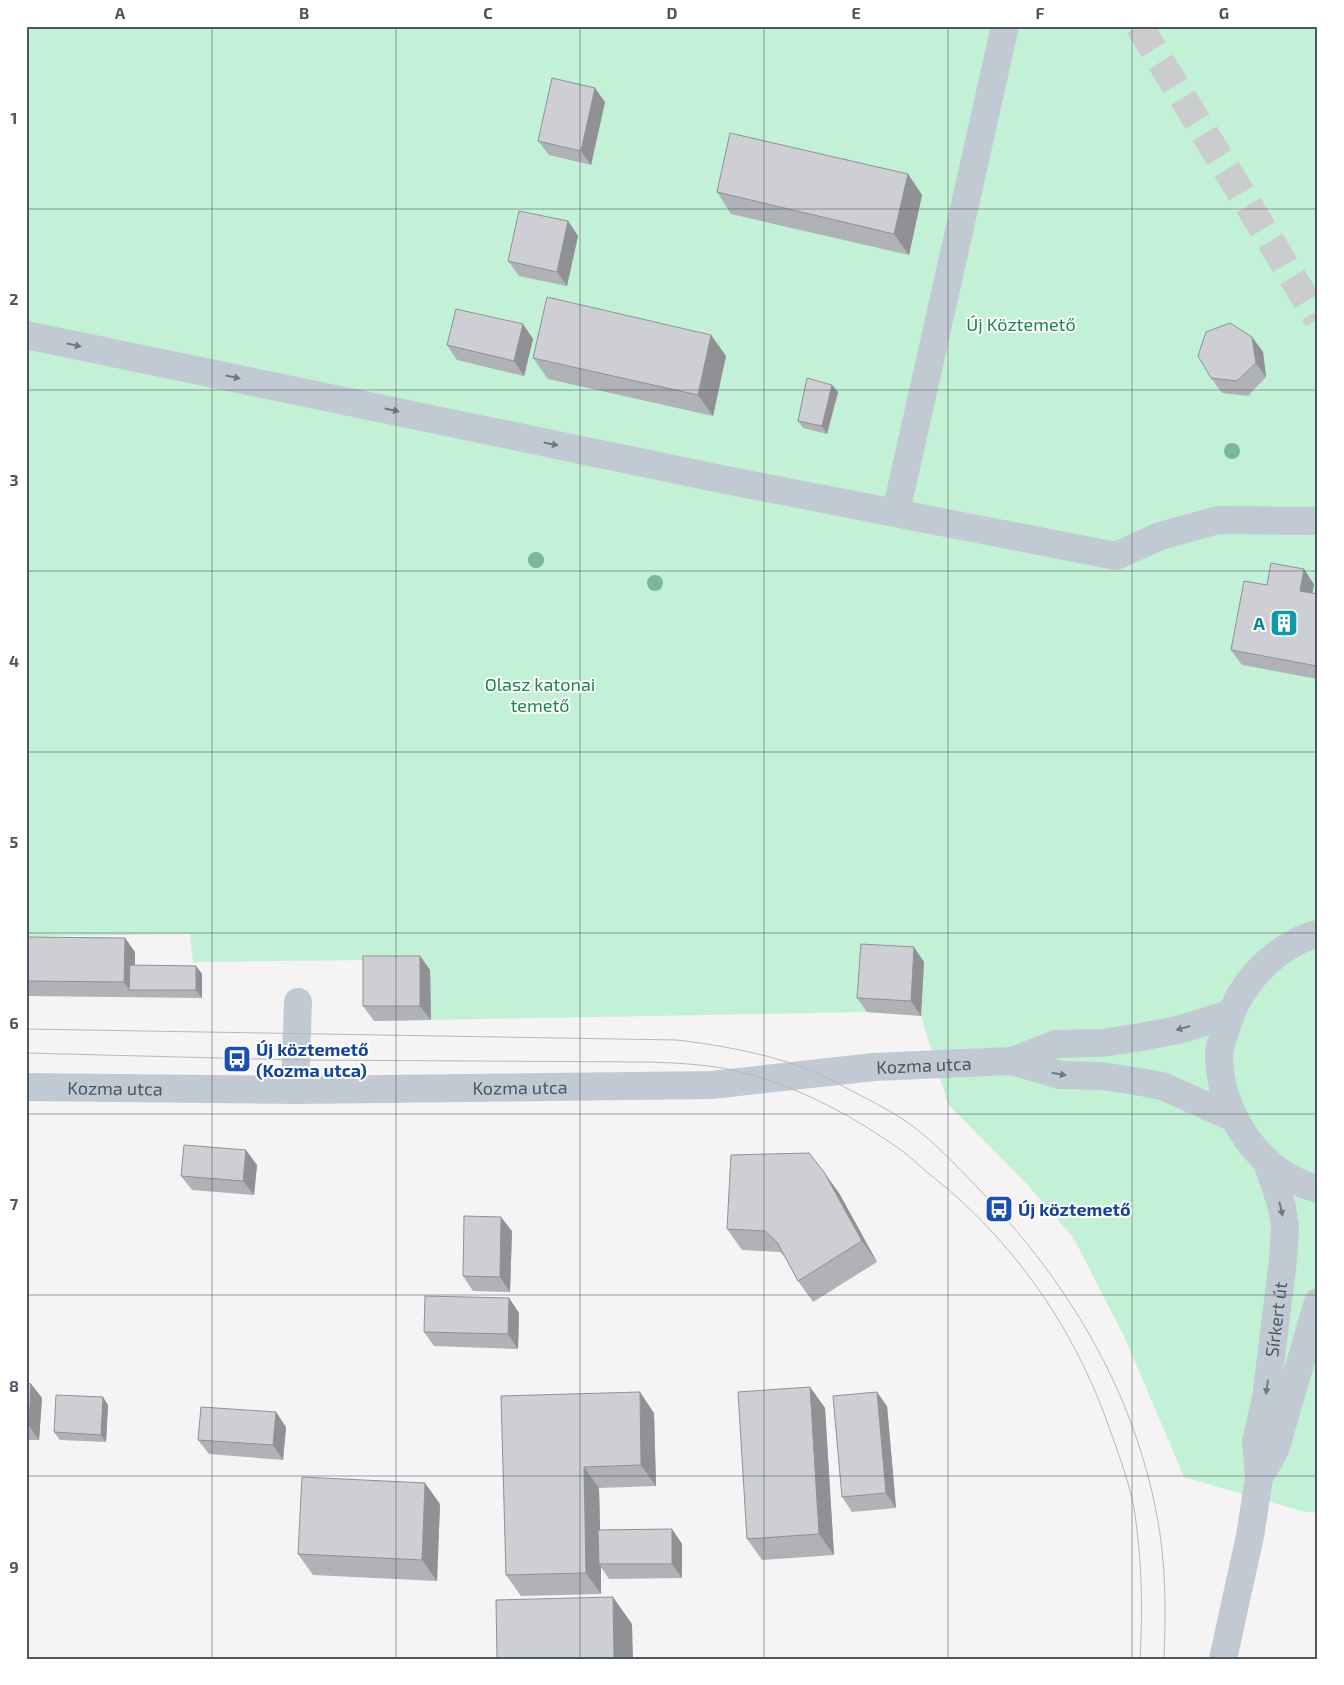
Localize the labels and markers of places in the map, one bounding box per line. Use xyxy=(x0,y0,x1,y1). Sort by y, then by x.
building icon: A xyxy=(1269,608,1299,638)
place label: A xyxy=(1253,612,1265,634)
place label: Új köztemető (Kozma utca) xyxy=(256,1038,369,1081)
bus stop icon: Új köztemető (Kozma utca) xyxy=(222,1044,252,1074)
bus stop icon: Új köztemető xyxy=(984,1194,1014,1224)
place label: Új köztemető xyxy=(1018,1198,1131,1220)

